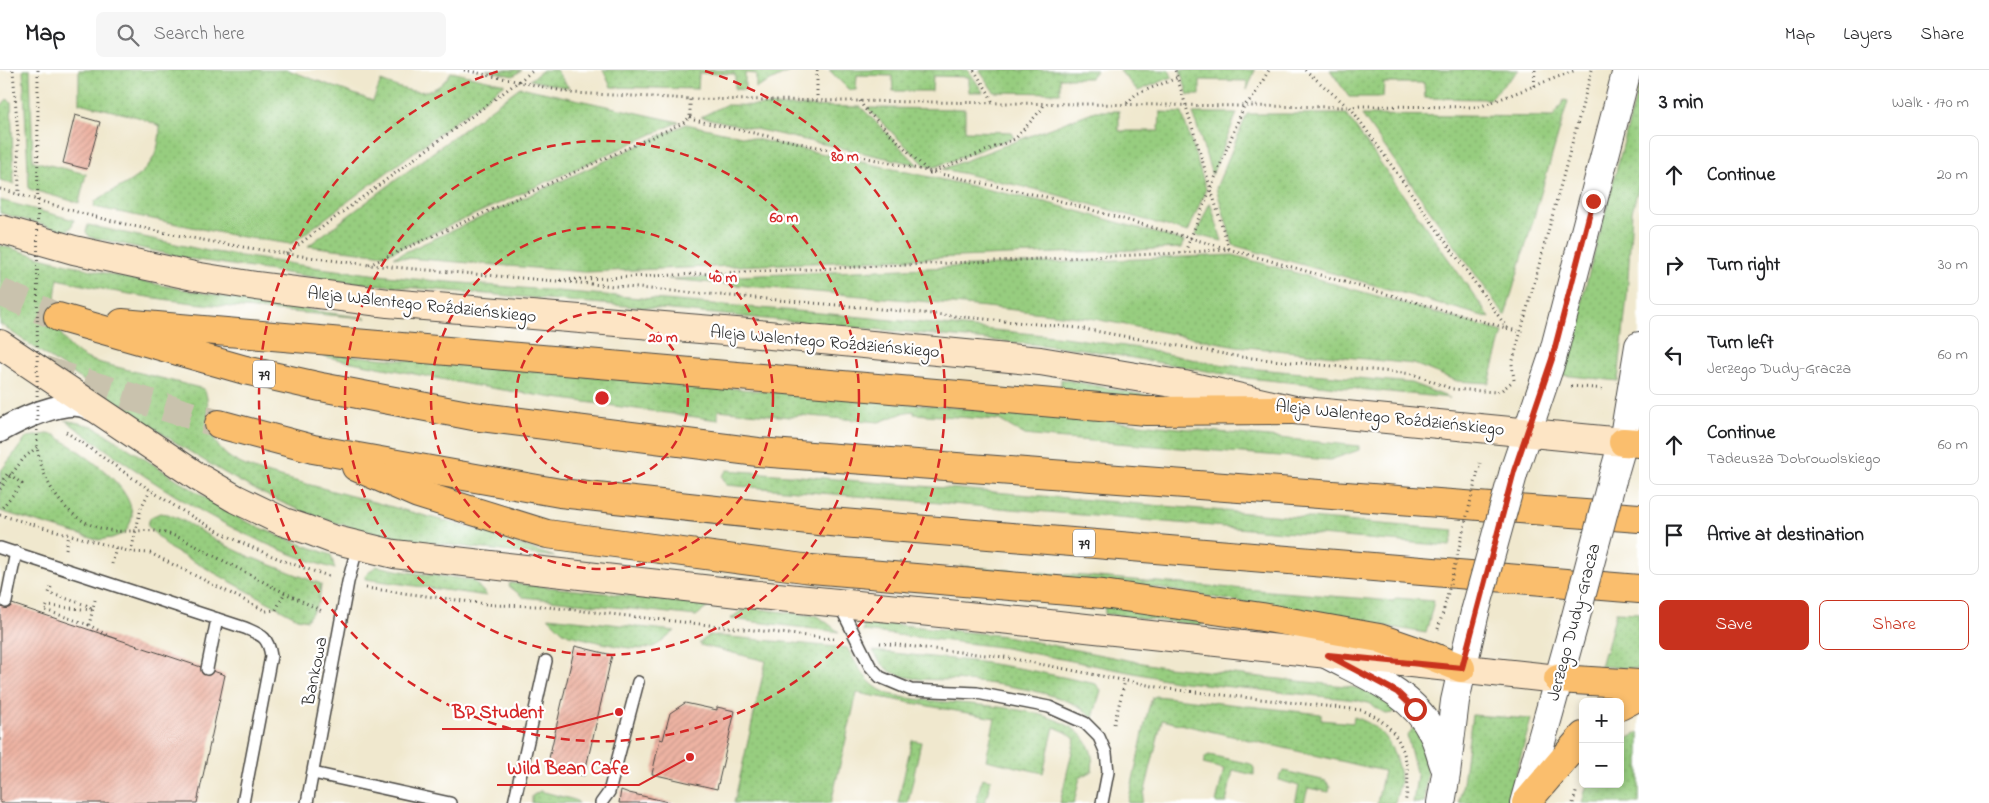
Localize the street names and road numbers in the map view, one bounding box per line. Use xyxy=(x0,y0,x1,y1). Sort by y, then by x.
street label: Aleja Walentego Roździeńskiego xyxy=(306,281,538,332)
street label: Aleja Walentego Roździeńskiego xyxy=(709,320,941,367)
road number: 79 xyxy=(253,360,275,388)
street label: Aleja Walentego Roździeńskiego xyxy=(1274,394,1506,445)
road number: 79 xyxy=(1073,529,1095,556)
street label: Jerzego Dudy-Gracza xyxy=(1541,541,1609,704)
street label: Bankowa xyxy=(296,635,335,709)

